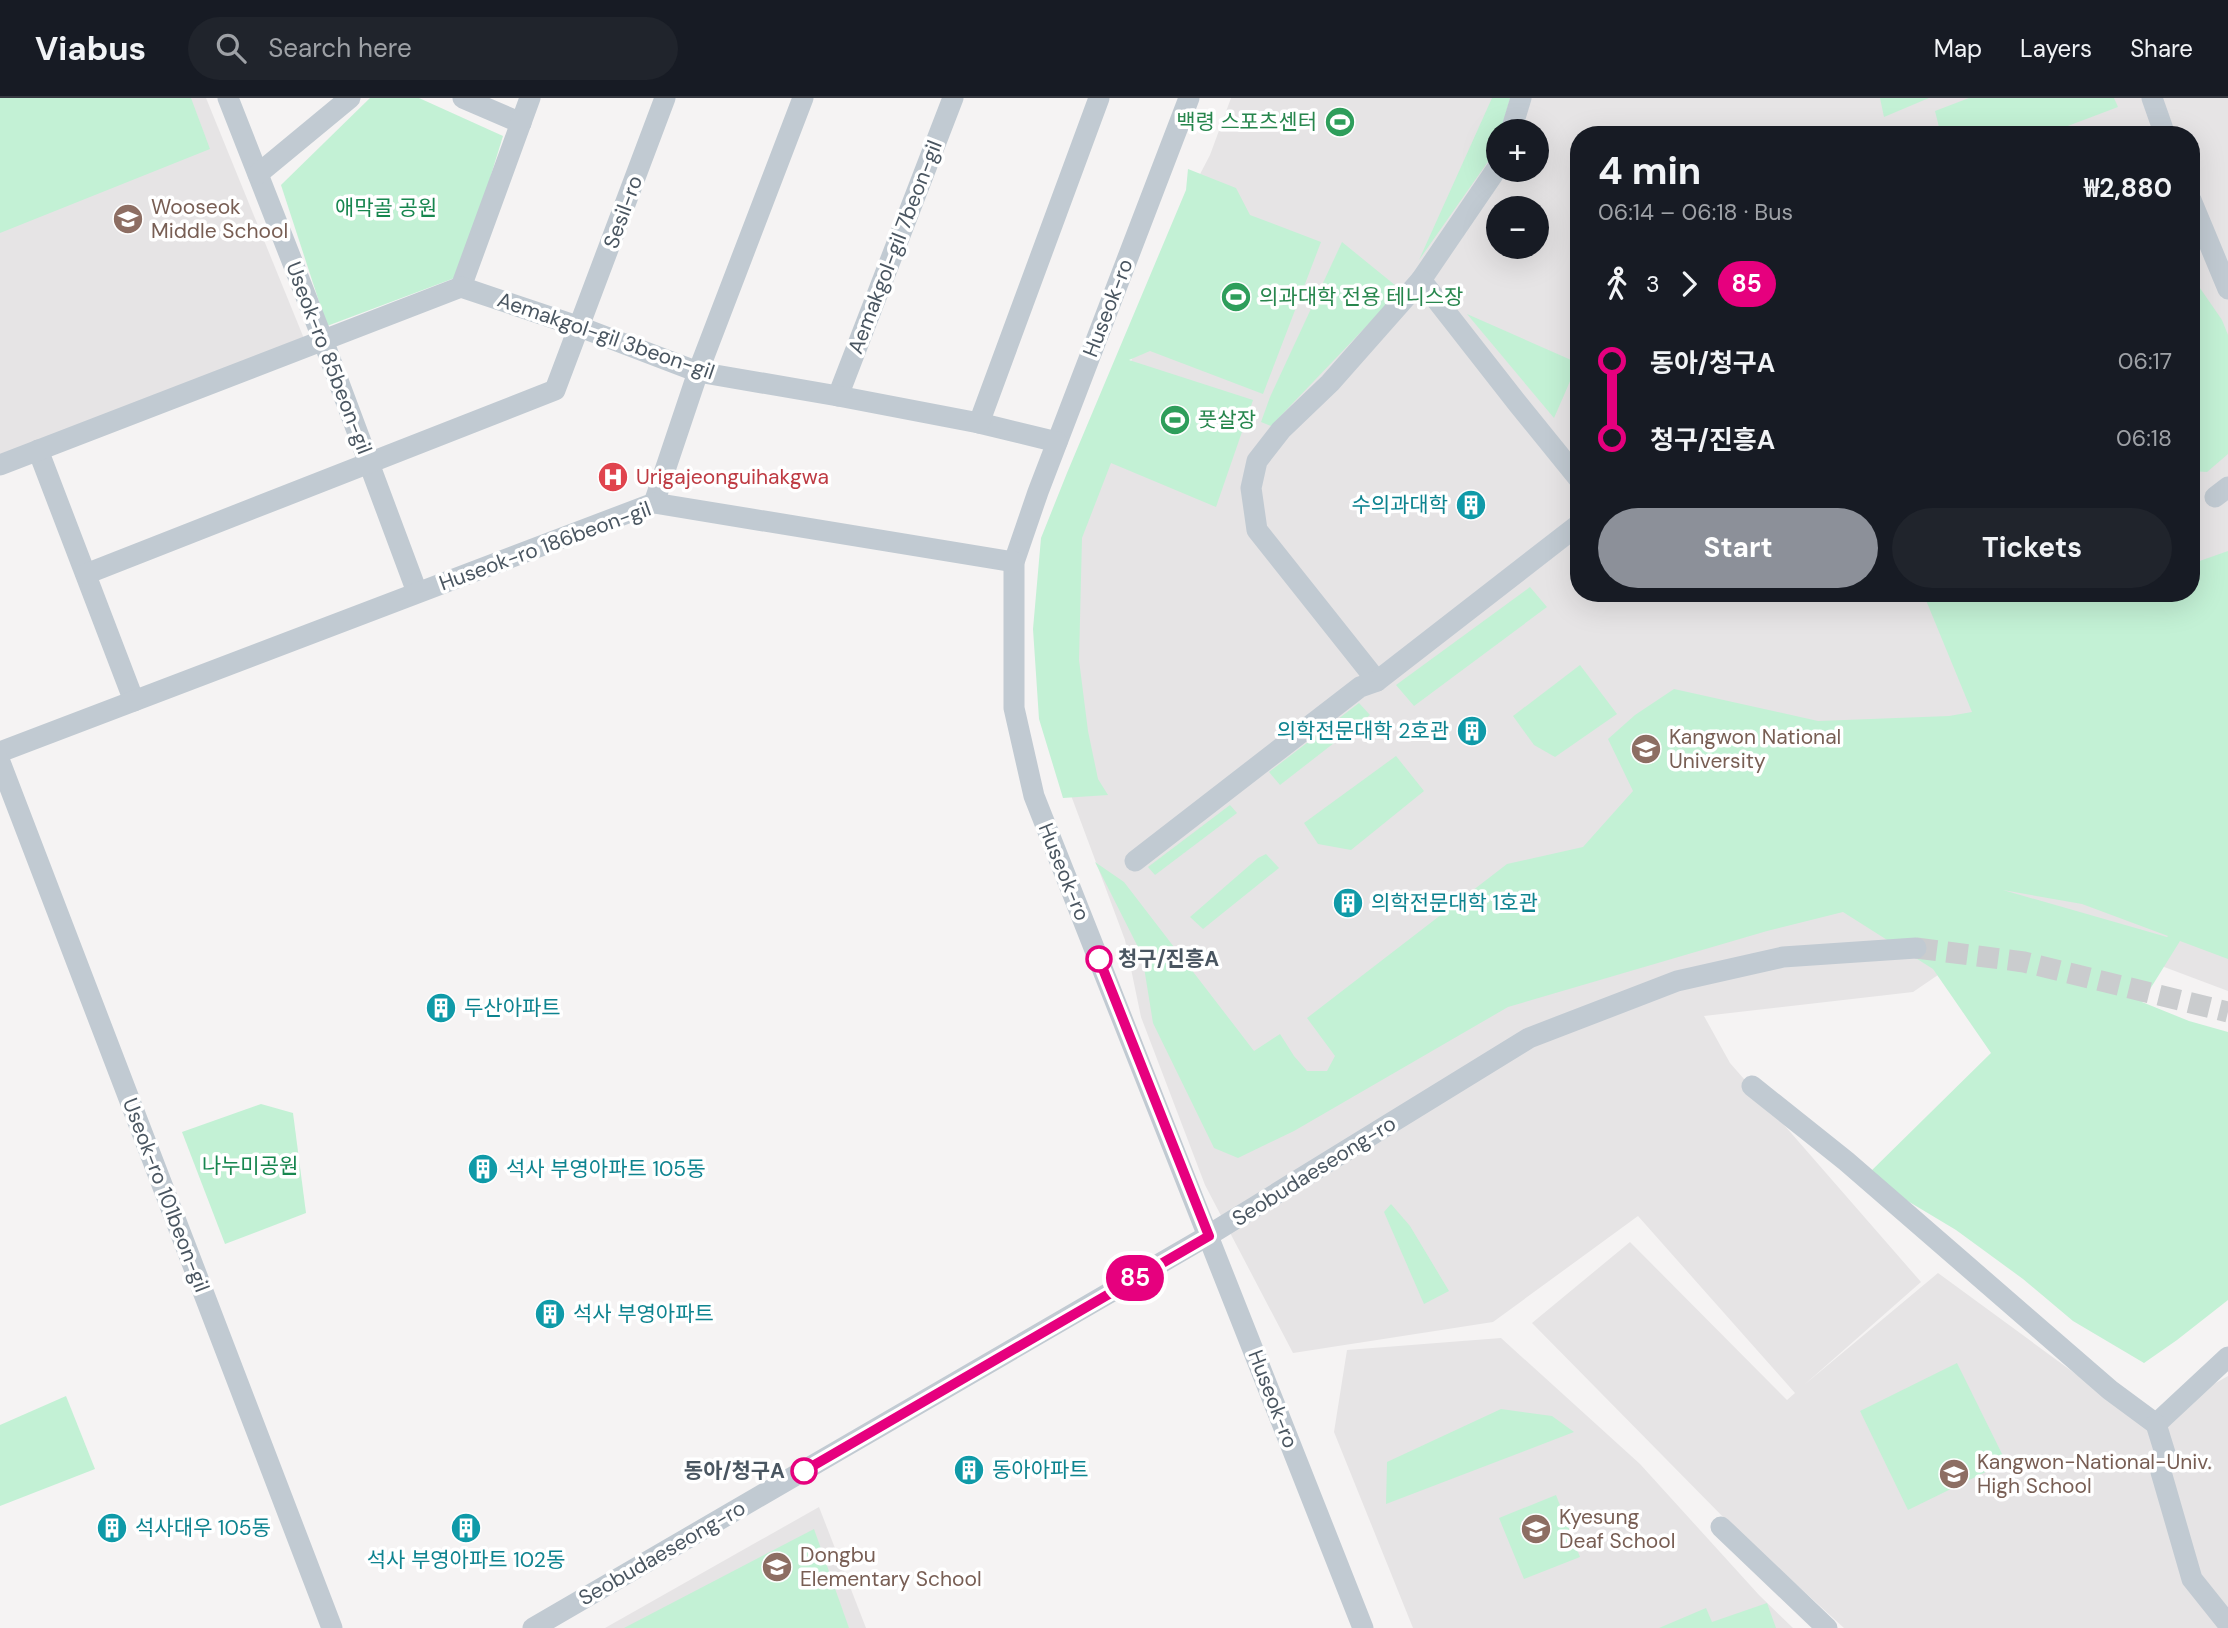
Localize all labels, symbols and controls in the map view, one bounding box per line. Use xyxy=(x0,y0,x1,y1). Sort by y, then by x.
search box xyxy=(188,17,678,80)
text: Viabus xyxy=(35,27,146,70)
icon: search xyxy=(212,29,250,67)
text: Search here xyxy=(268,31,412,65)
text: Map xyxy=(1934,33,1982,64)
text: Layers xyxy=(2020,33,2092,64)
text: Share xyxy=(2130,33,2193,64)
sports icon: 백령 스포츠센터 xyxy=(1323,105,1357,139)
place label: 백령 스포츠센터 xyxy=(1176,108,1317,136)
map controls xyxy=(1486,119,1549,259)
button: + xyxy=(1486,119,1549,182)
street label: Aemakgol-gil 7beon-gil xyxy=(841,136,949,358)
text: 4 min xyxy=(1598,146,1701,196)
text: ₩2,880 xyxy=(2084,171,2172,205)
street label: Sesil-ro xyxy=(597,172,649,252)
place label: Wooseok Middle School xyxy=(151,193,288,245)
park label: 애막골 공원 xyxy=(335,194,437,222)
button: − xyxy=(1486,196,1549,259)
text: 06:14 – 06:18 · Bus xyxy=(1598,197,1793,227)
school or university icon: Wooseok Middle School xyxy=(111,202,145,236)
street label: Huseok-ro xyxy=(1076,255,1140,361)
street label: Useok-ro 85beon-gil xyxy=(279,258,379,458)
icon: walk xyxy=(1598,265,1636,303)
icon: forward xyxy=(1670,265,1708,303)
text: 85 xyxy=(1732,268,1762,299)
text: 3 xyxy=(1646,269,1660,299)
sports icon: 의과대학 전용 테니스장 xyxy=(1219,280,1253,314)
place label: 의과대학 전용 테니스장 xyxy=(1259,283,1463,311)
street label: Aemakgol-gil 3beon-gil xyxy=(494,286,718,386)
text: 동아/청구A xyxy=(1650,346,1775,380)
text: 06:17 xyxy=(2118,346,2172,376)
sports icon: 풋살장 xyxy=(1158,403,1192,437)
place label: 풋살장 xyxy=(1198,406,1256,434)
text: 청구/진흥A xyxy=(1650,423,1775,457)
text: 06:18 xyxy=(2116,423,2172,453)
hospital icon: Urigajeonguihakgwa xyxy=(596,460,630,494)
place label: Urigajeonguihakgwa xyxy=(636,463,829,491)
building icon: 수의과대학 xyxy=(1454,488,1488,522)
place label: 수의과대학 xyxy=(1351,491,1448,519)
street label: Huseok-ro 186beon-gil xyxy=(435,495,655,597)
button: Start xyxy=(1598,508,1878,588)
button: Tickets xyxy=(1892,508,2172,588)
building icon: 의학전문대학 2호관 xyxy=(1455,714,1489,748)
place label: 의학전문대학 2호관 xyxy=(1277,717,1449,745)
place label: Kangwon National University xyxy=(1669,723,1841,775)
school or university icon: Kangwon National University xyxy=(1629,732,1663,766)
street label: Huseok-ro xyxy=(1032,819,1096,925)
building icon: 의학전문대학 1호관 xyxy=(1331,886,1365,920)
place label: 의학전문대학 1호관 xyxy=(1371,889,1538,917)
place label: 청구/진흥A xyxy=(1118,945,1219,973)
marker: 청구/진흥A xyxy=(1086,946,1112,972)
building icon: 두산아파트 xyxy=(424,991,458,1025)
place label: 두산아파트 xyxy=(464,994,561,1022)
street label: Useok-ro 101beon-gil xyxy=(116,1094,216,1296)
street label: Seobudaeseong-ro xyxy=(1227,1109,1401,1233)
park label: 나누미공원 xyxy=(202,1152,298,1180)
building icon: 석사 부영아파트 105동 xyxy=(466,1152,500,1186)
place label: 석사 부영아파트 105동 xyxy=(506,1155,705,1183)
line badge: 85 xyxy=(1104,1255,1166,1301)
text: 85 xyxy=(1120,1262,1150,1293)
building icon: 석사 부영아파트 xyxy=(533,1297,567,1331)
place label: 석사 부영아파트 xyxy=(573,1300,714,1328)
street label: Huseok-ro xyxy=(1241,1346,1305,1452)
place label: Kangwon-National-Univ. High School xyxy=(1977,1448,2212,1500)
building icon: 동아아파트 xyxy=(952,1453,986,1487)
place label: 동아아파트 xyxy=(992,1456,1089,1484)
place label: 동아/청구A xyxy=(684,1457,785,1485)
school or university icon: Kangwon-National-Univ. High School xyxy=(1937,1457,1971,1491)
marker: 동아/청구A xyxy=(791,1458,817,1484)
street label: Seobudaeseong-ro xyxy=(574,1494,750,1612)
place label: Kyesung Deaf School xyxy=(1559,1503,1675,1555)
building icon: 석사대우 105동 xyxy=(95,1511,129,1545)
building icon: 석사 부영아파트 102동 xyxy=(449,1511,483,1545)
school or university icon: Kyesung Deaf School xyxy=(1519,1512,1553,1546)
place label: 석사대우 105동 xyxy=(135,1514,271,1542)
place label: Dongbu Elementary School xyxy=(800,1541,982,1593)
place label: 석사 부영아파트 102동 xyxy=(367,1546,565,1574)
school or university icon: Dongbu Elementary School xyxy=(760,1550,794,1584)

